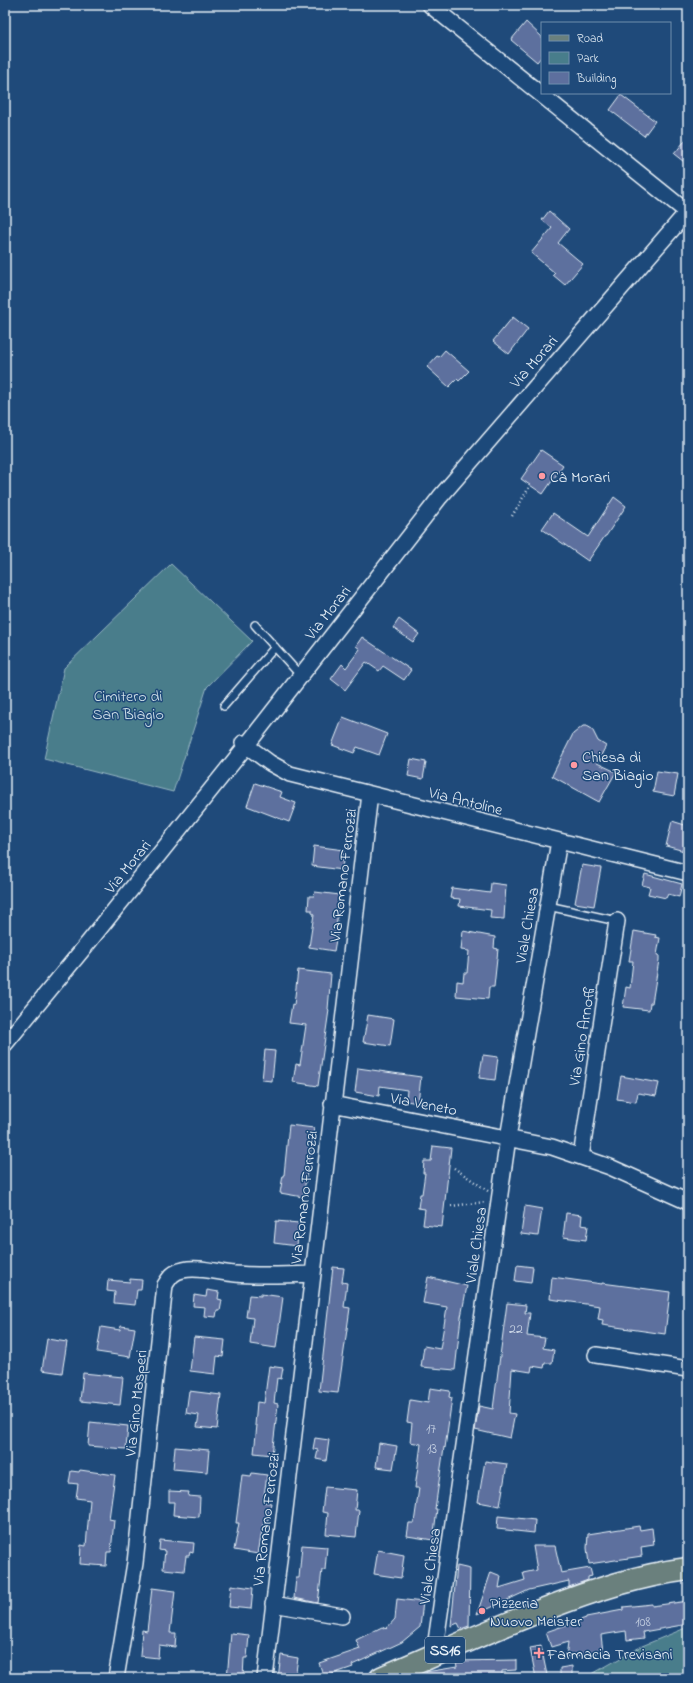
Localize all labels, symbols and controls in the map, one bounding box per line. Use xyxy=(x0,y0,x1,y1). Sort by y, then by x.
legend xyxy=(541,22,671,94)
text: Road xyxy=(577,30,603,48)
text: Park xyxy=(577,50,599,68)
text: Building xyxy=(576,70,616,89)
street label: Via Morari xyxy=(504,330,564,395)
place label: Cà Morari xyxy=(550,466,610,490)
marker: Cà Morari xyxy=(537,471,547,481)
street label: Via Morari xyxy=(299,581,358,646)
park label: Cimitero di San Biagio xyxy=(92,685,164,727)
place label: Chiesa di San Biagio xyxy=(582,746,654,788)
marker: Chiesa di San Biagio xyxy=(569,760,579,770)
street label: Via Antoline xyxy=(425,781,506,823)
street label: Via Romano Ferrozzi xyxy=(324,807,364,944)
street label: Via Morari xyxy=(99,835,158,900)
street label: Viale Chiesa xyxy=(509,885,546,966)
street label: Via Gino Arnoffi xyxy=(563,985,603,1089)
street label: Via Veneto xyxy=(387,1087,459,1123)
street label: Via Romano Ferrozzi xyxy=(285,1129,325,1266)
street label: Viale Chiesa xyxy=(460,1206,494,1286)
house number: 22 xyxy=(509,1319,523,1340)
street label: Via Gino Masperi xyxy=(119,1349,155,1459)
house number: 17 xyxy=(426,1419,436,1440)
house number: 13 xyxy=(427,1439,437,1460)
street label: Via Romano Ferrozzi xyxy=(247,1451,287,1588)
street label: Viale Chiesa xyxy=(414,1527,448,1607)
place label: Pizzeria Nuovo Meister xyxy=(490,1592,582,1634)
marker: Pizzeria Nuovo Meister xyxy=(477,1606,487,1616)
house number: 108 xyxy=(635,1612,651,1633)
road number: SS16 xyxy=(425,1637,465,1663)
place label: Farmacia Trevisani xyxy=(546,1643,673,1667)
marker: Farmacia Trevisani xyxy=(534,1648,544,1658)

